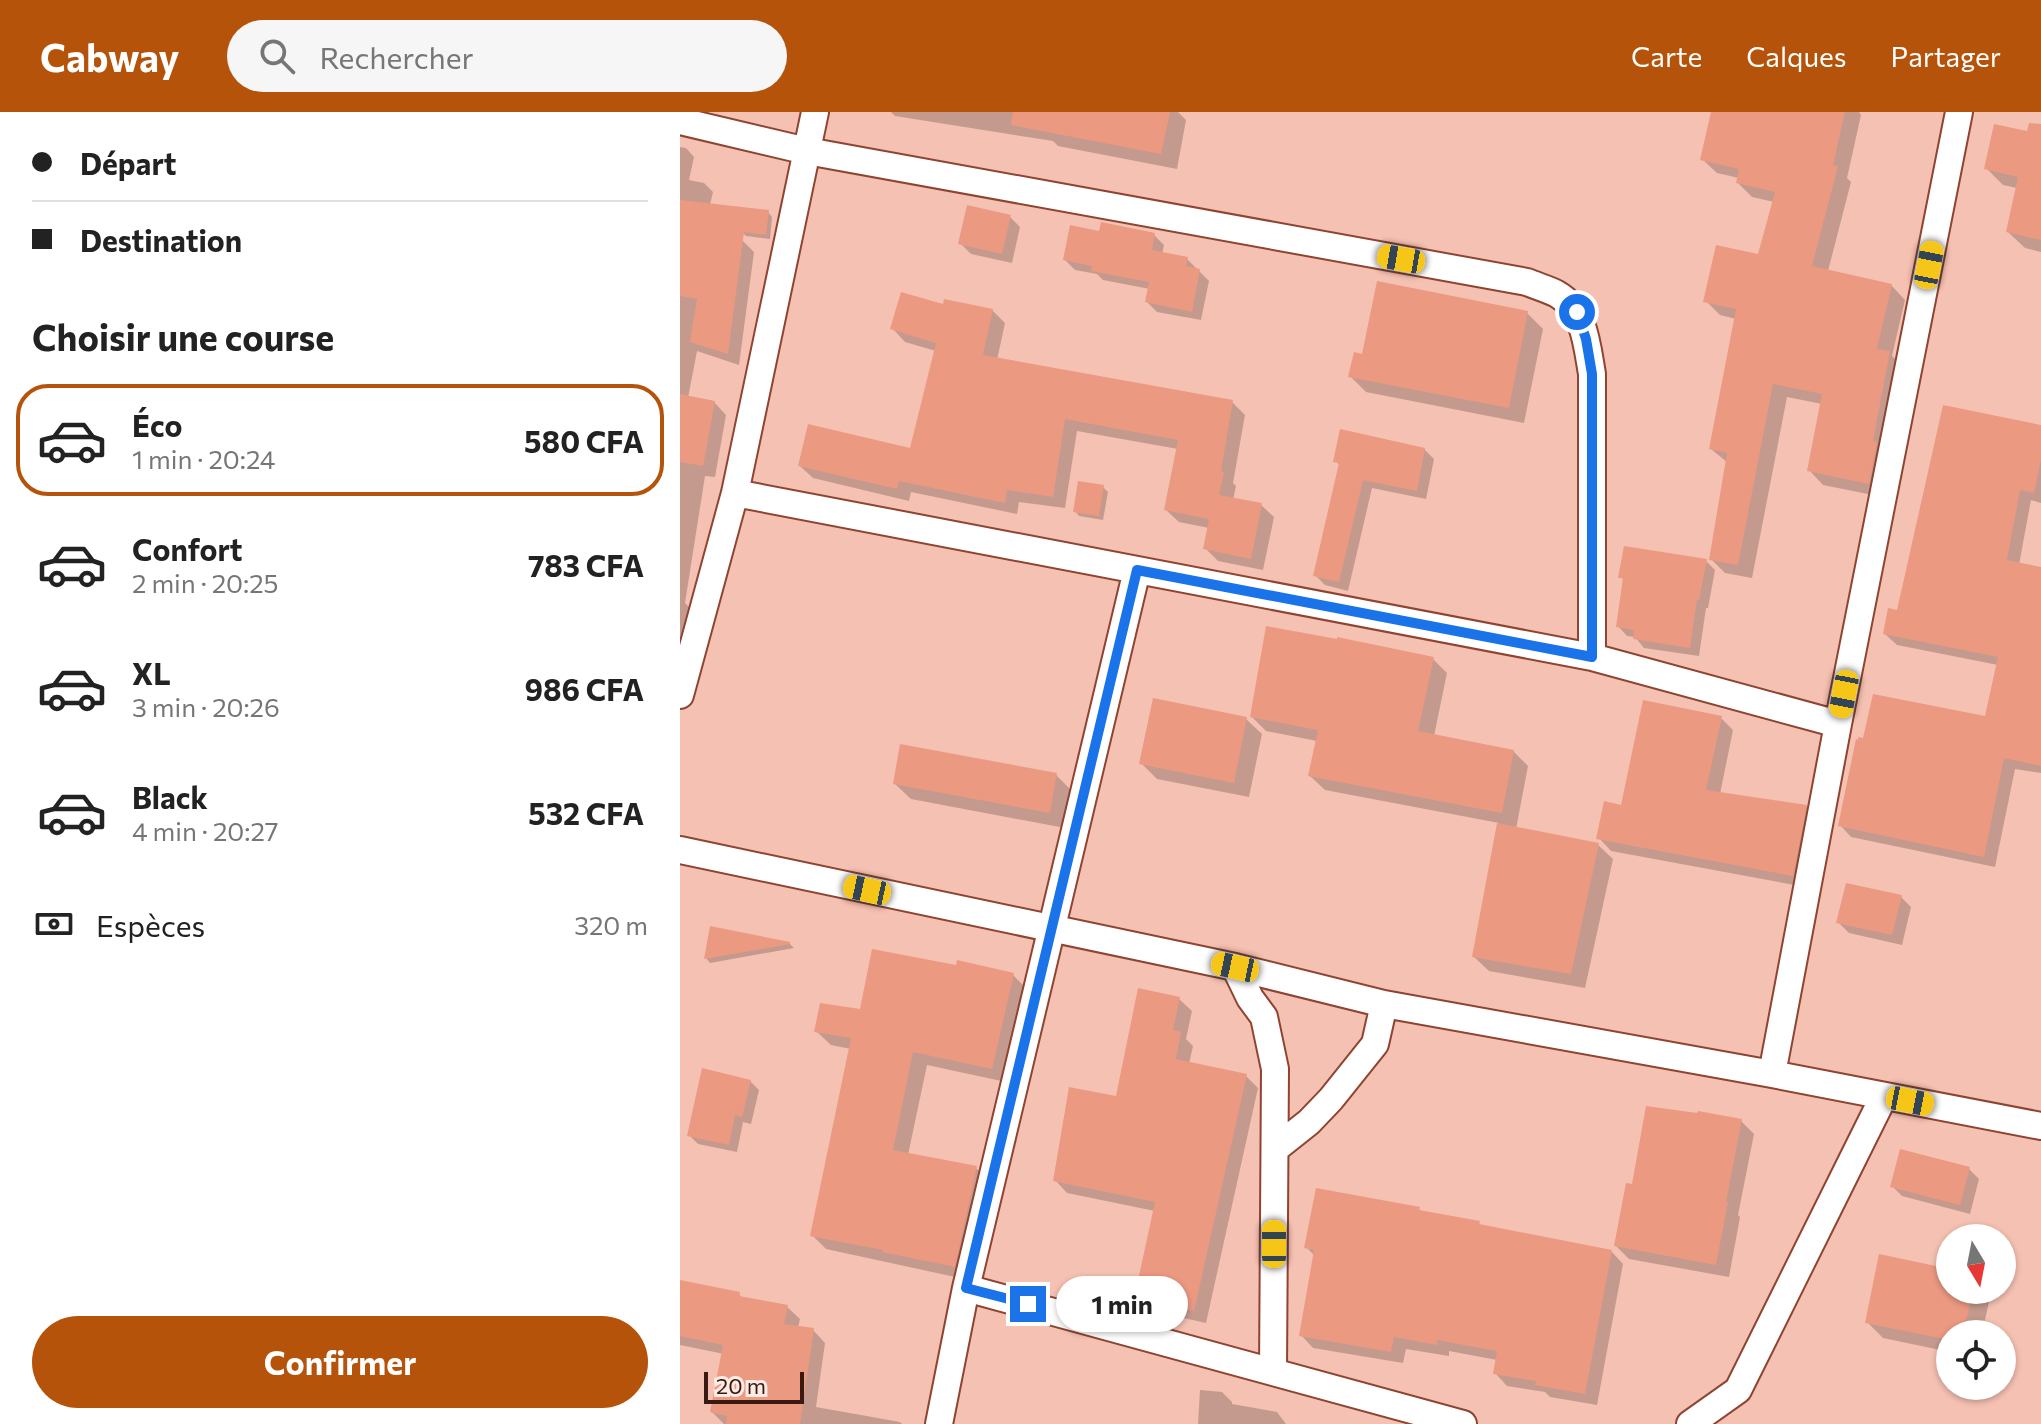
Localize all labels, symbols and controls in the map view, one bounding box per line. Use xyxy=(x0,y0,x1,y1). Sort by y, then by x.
search box xyxy=(227,20,787,92)
text: Cabway xyxy=(40,33,179,80)
icon: search xyxy=(255,34,299,78)
text: Rechercher xyxy=(319,38,474,75)
text: Carte xyxy=(1631,39,1702,73)
text: Calques xyxy=(1746,39,1847,73)
text: Partager xyxy=(1891,39,2001,73)
text: Départ xyxy=(80,144,176,181)
text: Destination xyxy=(80,221,242,258)
car xyxy=(1913,239,1945,291)
car xyxy=(1375,243,1427,275)
route start xyxy=(1559,294,1595,330)
text: Choisir une course xyxy=(32,314,334,358)
icon: car xyxy=(36,404,108,476)
text: Éco xyxy=(132,406,182,443)
text: 580 CFA xyxy=(524,422,644,459)
text: 1 min · 20:24 xyxy=(132,443,275,474)
icon: car xyxy=(36,528,108,600)
text: Confort xyxy=(132,530,243,567)
text: 783 CFA xyxy=(528,546,644,583)
text: 2 min · 20:25 xyxy=(132,567,279,598)
icon: car xyxy=(36,652,108,724)
text: XL xyxy=(132,654,171,691)
car xyxy=(1828,668,1860,720)
text: 986 CFA xyxy=(525,670,644,707)
text: 3 min · 20:26 xyxy=(132,691,280,722)
icon: car xyxy=(36,776,108,848)
text: Black xyxy=(132,778,208,815)
text: 532 CFA xyxy=(528,794,644,831)
text: 4 min · 20:27 xyxy=(132,815,278,846)
car xyxy=(841,873,893,907)
icon: cash xyxy=(32,902,76,946)
text: Espèces xyxy=(96,906,205,943)
text: 320 m xyxy=(574,909,648,940)
car xyxy=(1209,950,1261,984)
car xyxy=(1884,1085,1936,1117)
car xyxy=(1262,1220,1286,1268)
north arrow xyxy=(1936,1224,2016,1304)
map controls xyxy=(1936,1224,2016,1400)
callout: 1 min xyxy=(1056,1276,1188,1332)
route end xyxy=(1010,1286,1046,1322)
text: 1 min xyxy=(1091,1288,1153,1319)
button: Confirmer xyxy=(32,1316,648,1408)
button: locate xyxy=(1936,1320,2016,1400)
scale bar xyxy=(704,1368,804,1404)
text: 20 m xyxy=(716,1372,766,1399)

